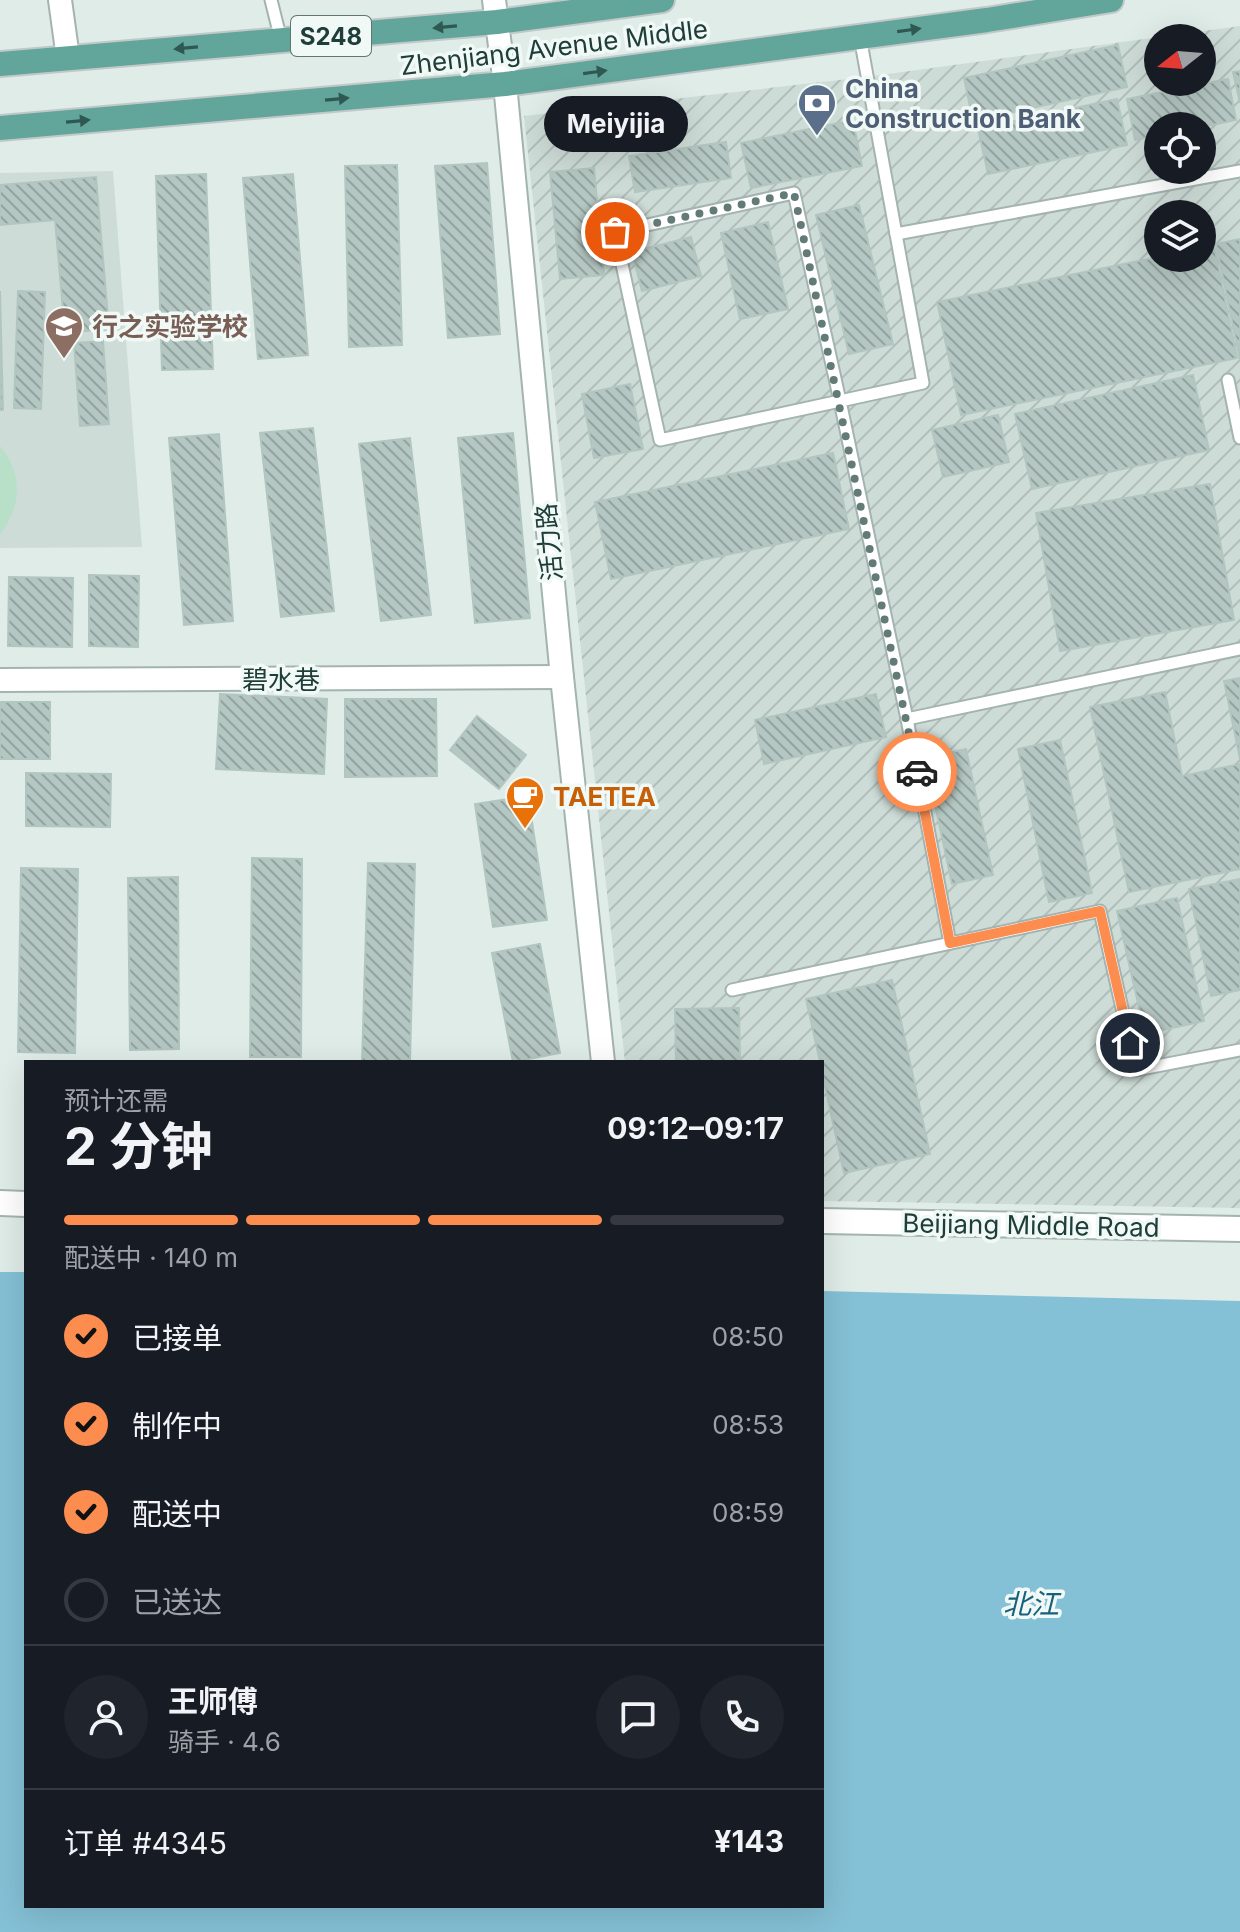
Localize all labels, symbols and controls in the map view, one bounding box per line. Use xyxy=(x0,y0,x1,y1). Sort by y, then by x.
street label: Zhenjiang Avenue Middle xyxy=(398,13,710,81)
road number: S248 xyxy=(291,16,371,56)
one-way arrow xyxy=(432,20,457,33)
one-way arrow xyxy=(896,24,921,37)
north arrow xyxy=(1144,24,1216,96)
map controls xyxy=(1144,24,1216,272)
one-way arrow xyxy=(173,42,198,55)
one-way arrow xyxy=(583,65,608,78)
place label: China Construction Bank xyxy=(845,73,1081,134)
bank icon: China Construction Bank xyxy=(796,82,838,137)
one-way arrow xyxy=(325,92,350,105)
callout: Meiyijia xyxy=(543,96,687,152)
text: Meiyijia xyxy=(567,108,665,139)
button: locate xyxy=(1144,112,1216,184)
one-way arrow xyxy=(66,114,91,127)
pin xyxy=(581,198,649,266)
button: layers xyxy=(1144,200,1216,272)
icon: bag xyxy=(593,210,637,254)
school or university icon: 行之实验学校 xyxy=(43,305,85,360)
place label: 行之实验学校 xyxy=(92,311,248,342)
street label: 活力路 xyxy=(530,502,568,582)
street label: 碧水巷 xyxy=(242,664,320,695)
courier xyxy=(877,732,957,812)
icon: car xyxy=(895,750,939,794)
cafe icon: TAETEA xyxy=(504,775,546,830)
place label: TAETEA xyxy=(553,781,656,812)
pin xyxy=(1096,1009,1164,1077)
icon: home xyxy=(1108,1021,1152,1065)
text: 预计还需 xyxy=(64,1085,168,1116)
text: 09:12–09:17 xyxy=(607,1110,784,1146)
text: 2 分钟 xyxy=(64,1115,213,1178)
street label: Beijiang Middle Road xyxy=(902,1207,1160,1243)
text: 配送中 · 140 m xyxy=(64,1242,238,1273)
icon: check xyxy=(64,1314,108,1358)
text: 已接单 xyxy=(132,1320,222,1356)
text: 08:50 xyxy=(712,1321,784,1352)
icon: check xyxy=(64,1402,108,1446)
text: 制作中 xyxy=(132,1408,222,1444)
text: 08:53 xyxy=(712,1409,784,1440)
icon: check xyxy=(64,1490,108,1534)
text: 配送中 xyxy=(132,1496,222,1532)
text: 08:59 xyxy=(712,1497,784,1528)
text: 已送达 xyxy=(132,1584,222,1620)
water label: 北江 xyxy=(1003,1587,1062,1621)
button: person xyxy=(64,1675,148,1759)
button: chat xyxy=(596,1675,680,1759)
button: phone xyxy=(700,1675,784,1759)
text: 王师傅 xyxy=(168,1683,258,1719)
text: 骑手 · 4.6 xyxy=(168,1726,281,1757)
text: ¥143 xyxy=(714,1823,784,1859)
text: 订单 #4345 xyxy=(64,1825,227,1861)

